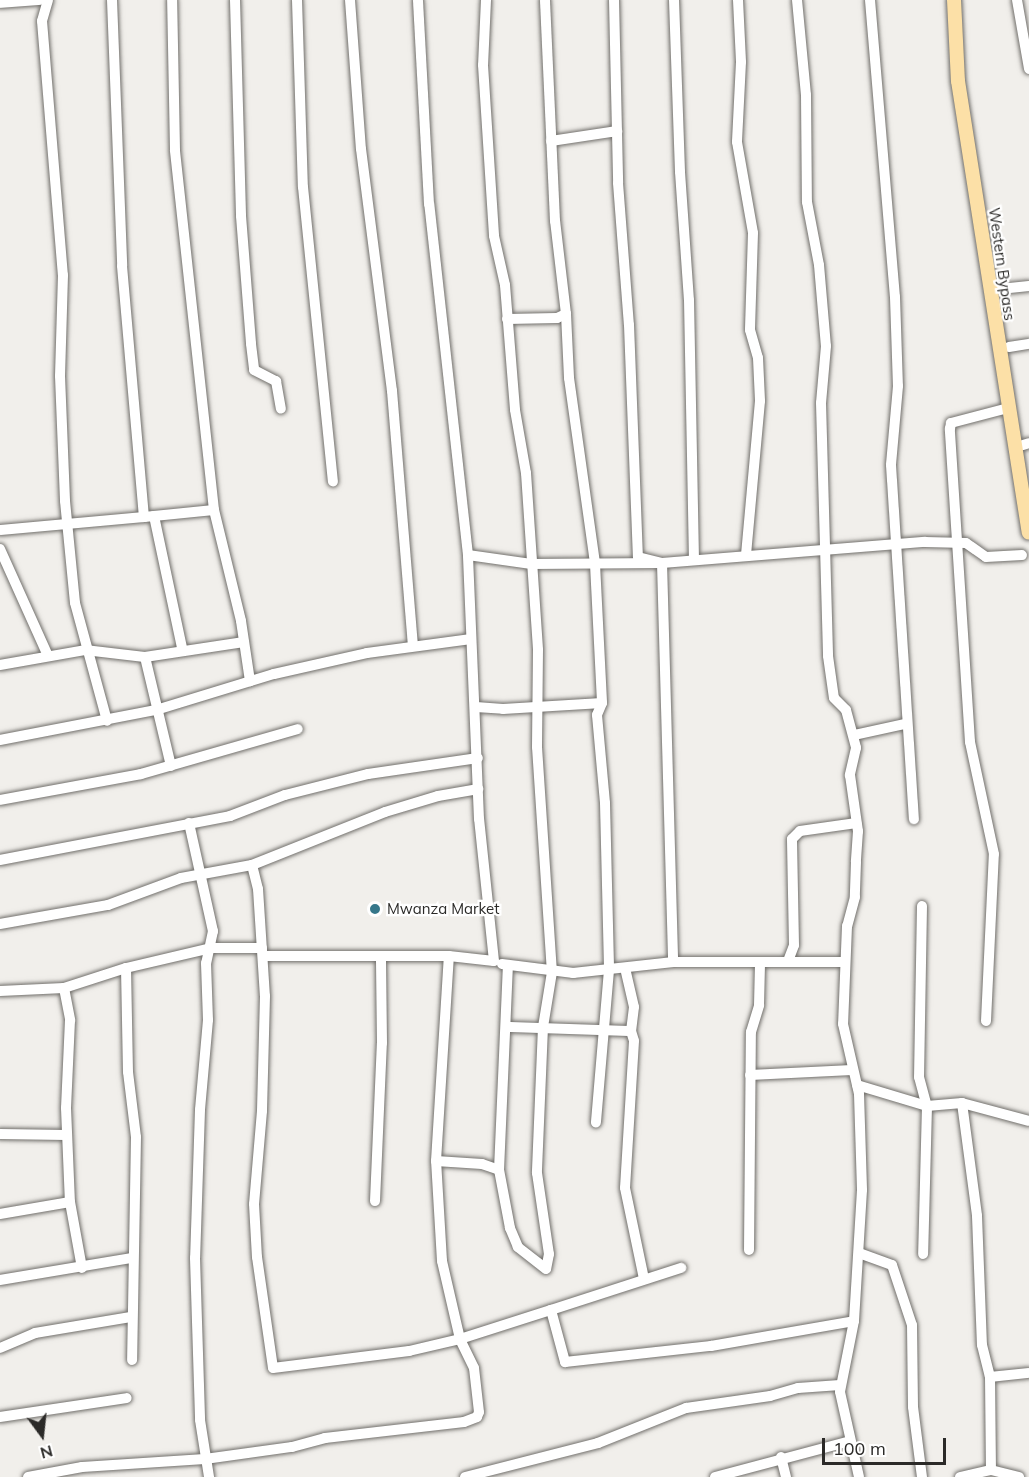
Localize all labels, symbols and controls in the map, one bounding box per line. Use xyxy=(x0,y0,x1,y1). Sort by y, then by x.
street label: Western Bypass xyxy=(985,206,1019,322)
place label: Mwanza Market xyxy=(387,900,499,918)
marker: Mwanza Market xyxy=(368,902,382,916)
north arrow xyxy=(12,1405,72,1465)
scale bar xyxy=(825,1426,950,1464)
text: 100 m xyxy=(833,1437,886,1460)
text: N xyxy=(38,1441,55,1464)

